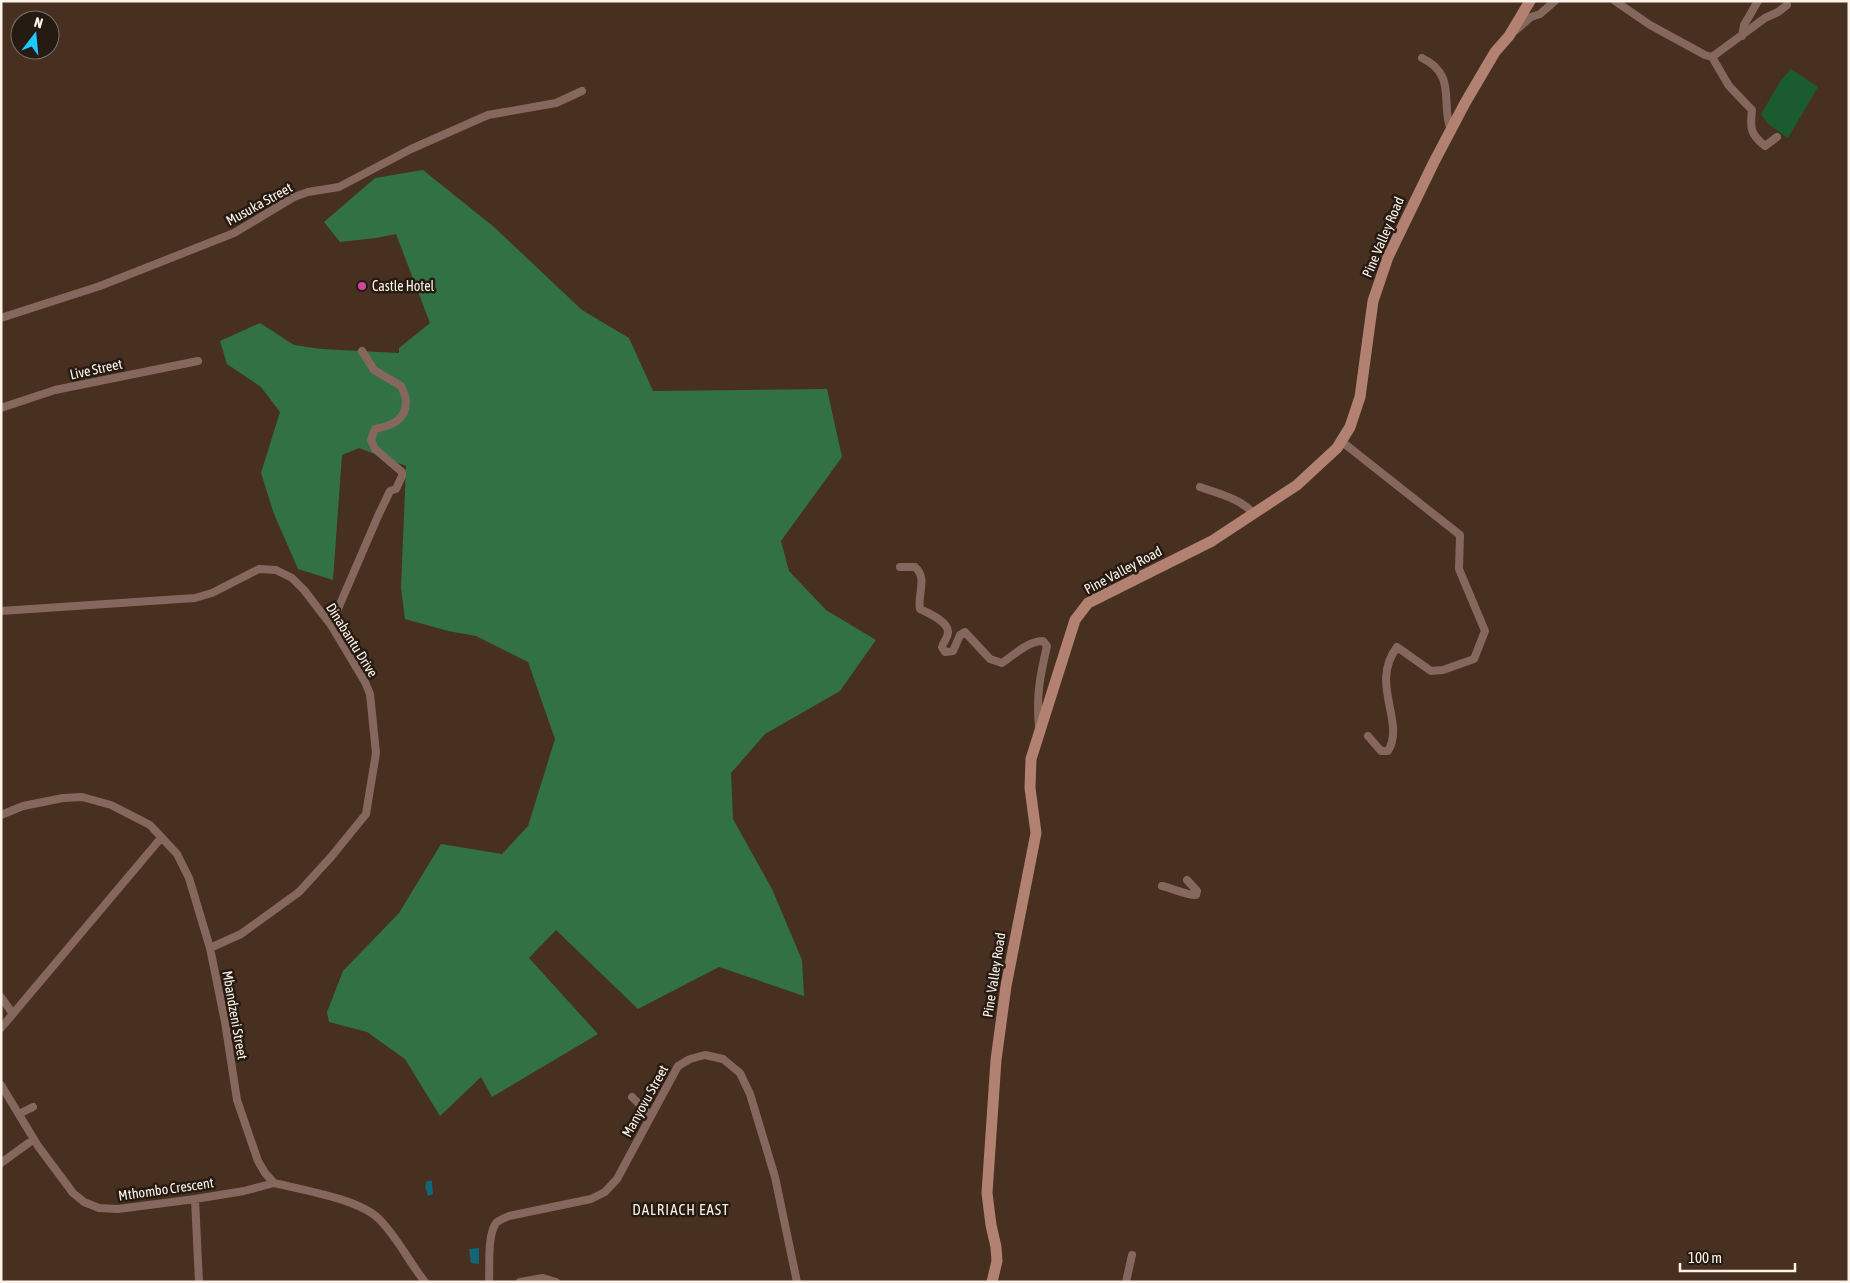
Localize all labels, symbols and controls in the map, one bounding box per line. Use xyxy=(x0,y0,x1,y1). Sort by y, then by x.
north arrow xyxy=(10,10,60,60)
text: N xyxy=(32,14,45,31)
street label: Musuka Street xyxy=(223,179,295,229)
street label: Pine Valley Road xyxy=(1359,194,1407,280)
place label: Castle Hotel xyxy=(372,278,435,294)
marker: Castle Hotel xyxy=(356,280,368,292)
street label: Live Street xyxy=(68,356,124,382)
street label: Pine Valley Road xyxy=(1081,543,1165,597)
street label: Dinabantu Drive xyxy=(323,600,381,680)
street label: Pine Valley Road xyxy=(979,931,1009,1019)
street label: Mbandzeni Street xyxy=(219,969,251,1061)
street label: Manyovu Street xyxy=(619,1062,671,1140)
street label: Mthombo Crescent xyxy=(117,1174,215,1204)
district label: DALRIACH EAST xyxy=(632,1201,730,1218)
scale bar xyxy=(1680,1240,1795,1272)
text: 100 m xyxy=(1688,1249,1722,1266)

